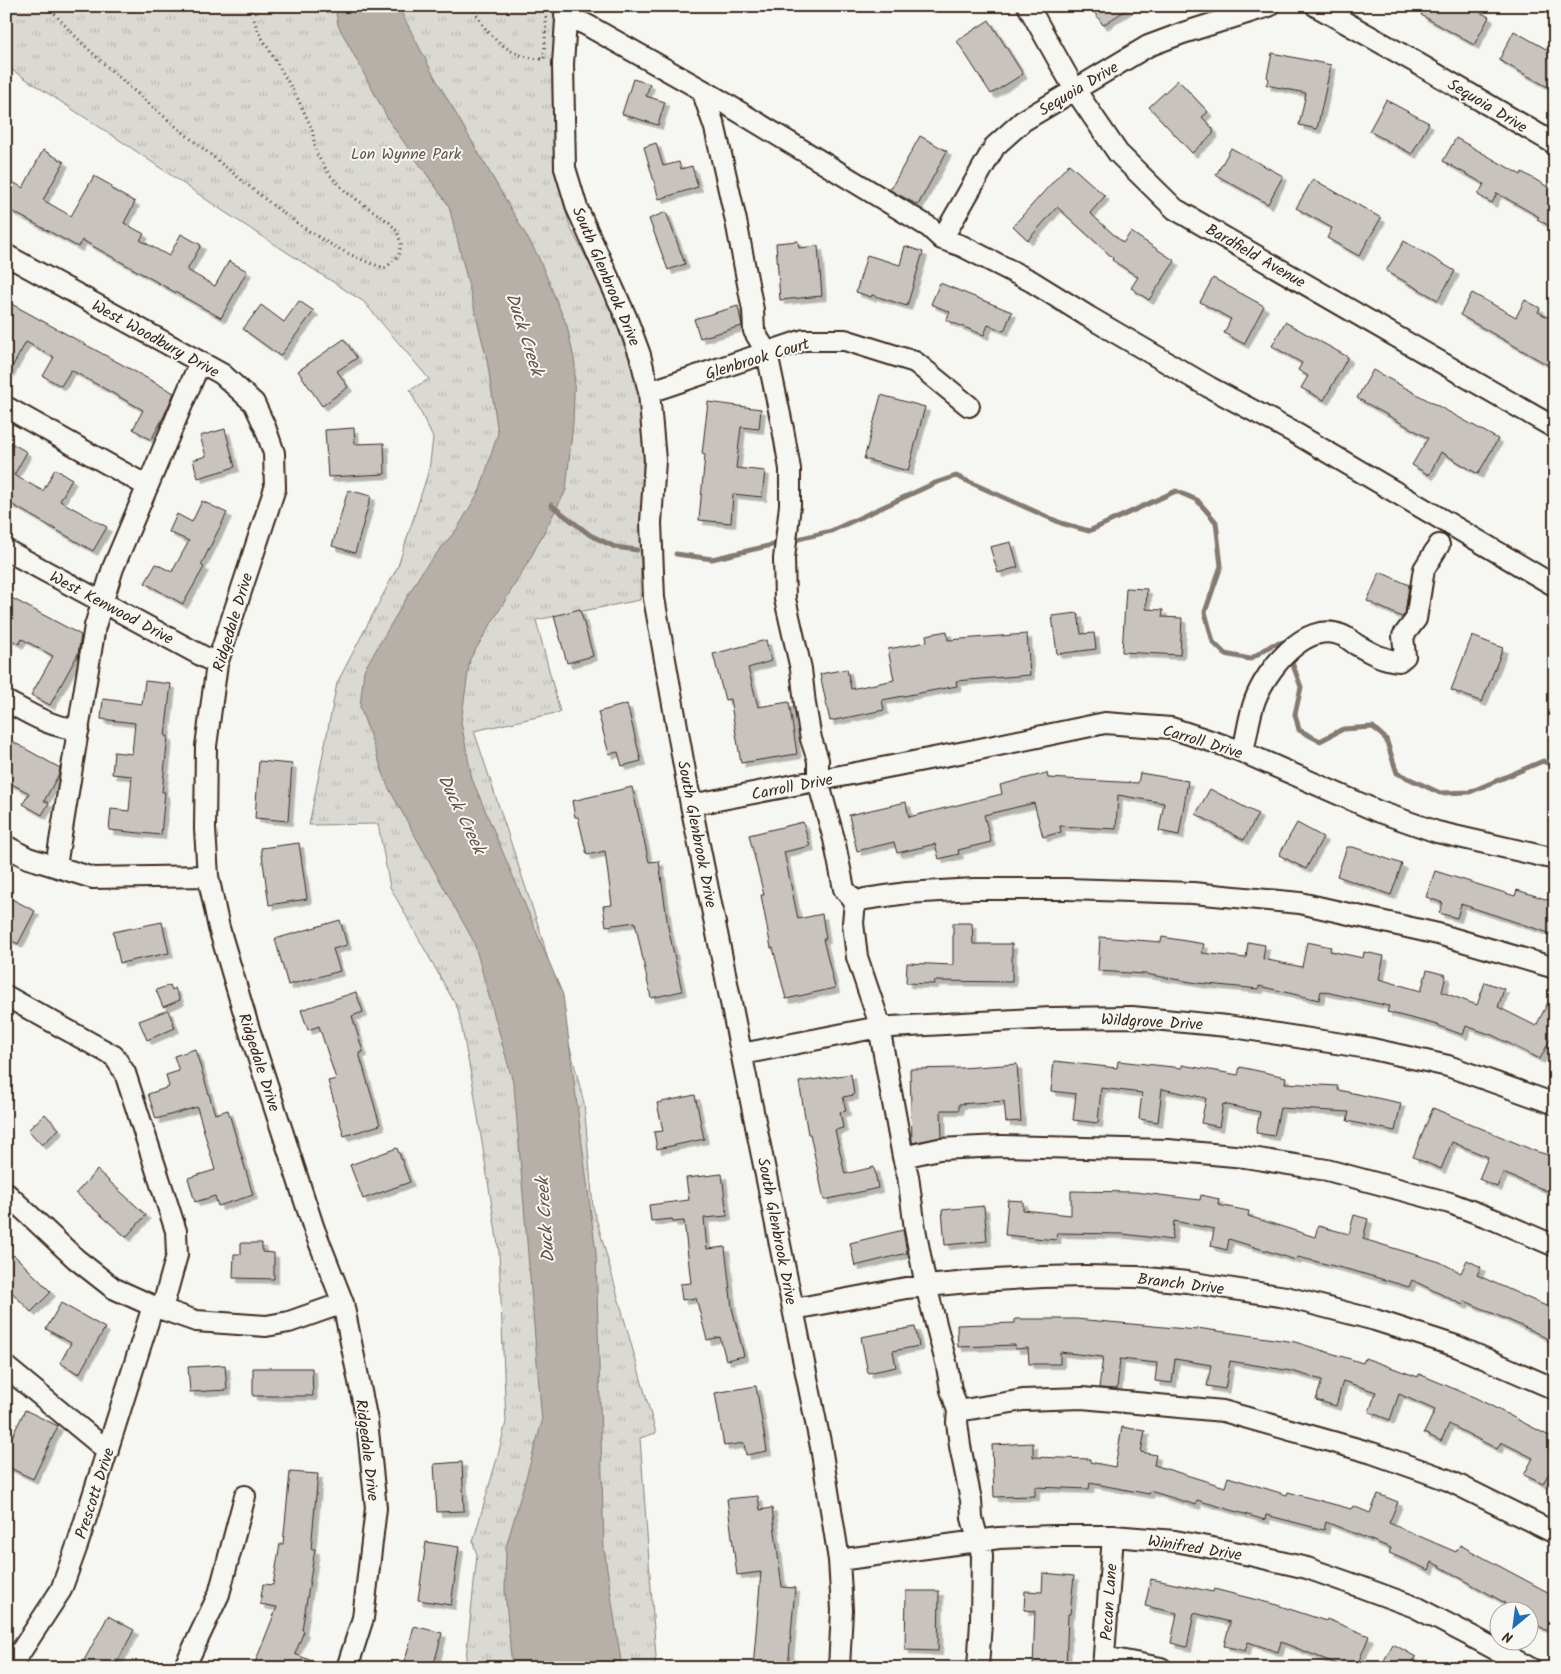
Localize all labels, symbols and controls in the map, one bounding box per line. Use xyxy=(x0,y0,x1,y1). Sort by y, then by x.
street label: Sequoia Drive xyxy=(1034,56,1124,123)
street label: Sequoia Drive xyxy=(1442,73,1532,140)
park label: Lon Wynne Park xyxy=(351,142,462,167)
street label: South Glenbrook Drive xyxy=(565,203,646,350)
street label: Bardfield Avenue xyxy=(1200,217,1310,295)
water label: Duck Creek xyxy=(497,289,551,382)
street label: West Woodbury Drive xyxy=(87,294,224,385)
street label: Glenbrook Court xyxy=(702,332,813,387)
street label: West Kenwood Drive xyxy=(45,565,178,652)
street label: Ridgedale Drive xyxy=(207,570,260,675)
street label: Carroll Drive xyxy=(1159,718,1246,766)
street label: South Glenbrook Drive xyxy=(670,759,723,910)
street label: Carroll Drive xyxy=(749,767,835,808)
water label: Duck Creek xyxy=(429,770,494,862)
street label: Wildgrove Drive xyxy=(1100,1007,1204,1038)
street label: Ridgedale Drive xyxy=(231,1010,286,1115)
street label: South Glenbrook Drive xyxy=(750,1156,803,1307)
water label: Duck Creek xyxy=(529,1174,564,1263)
street label: Branch Drive xyxy=(1136,1267,1226,1302)
street label: Ridgedale Drive xyxy=(348,1398,385,1502)
street label: Prescott Drive xyxy=(69,1445,122,1542)
street label: Winifred Drive xyxy=(1146,1529,1244,1568)
street label: Pecan Lane xyxy=(1094,1563,1125,1642)
north arrow xyxy=(1488,1602,1538,1652)
text: N xyxy=(1499,1625,1517,1648)

